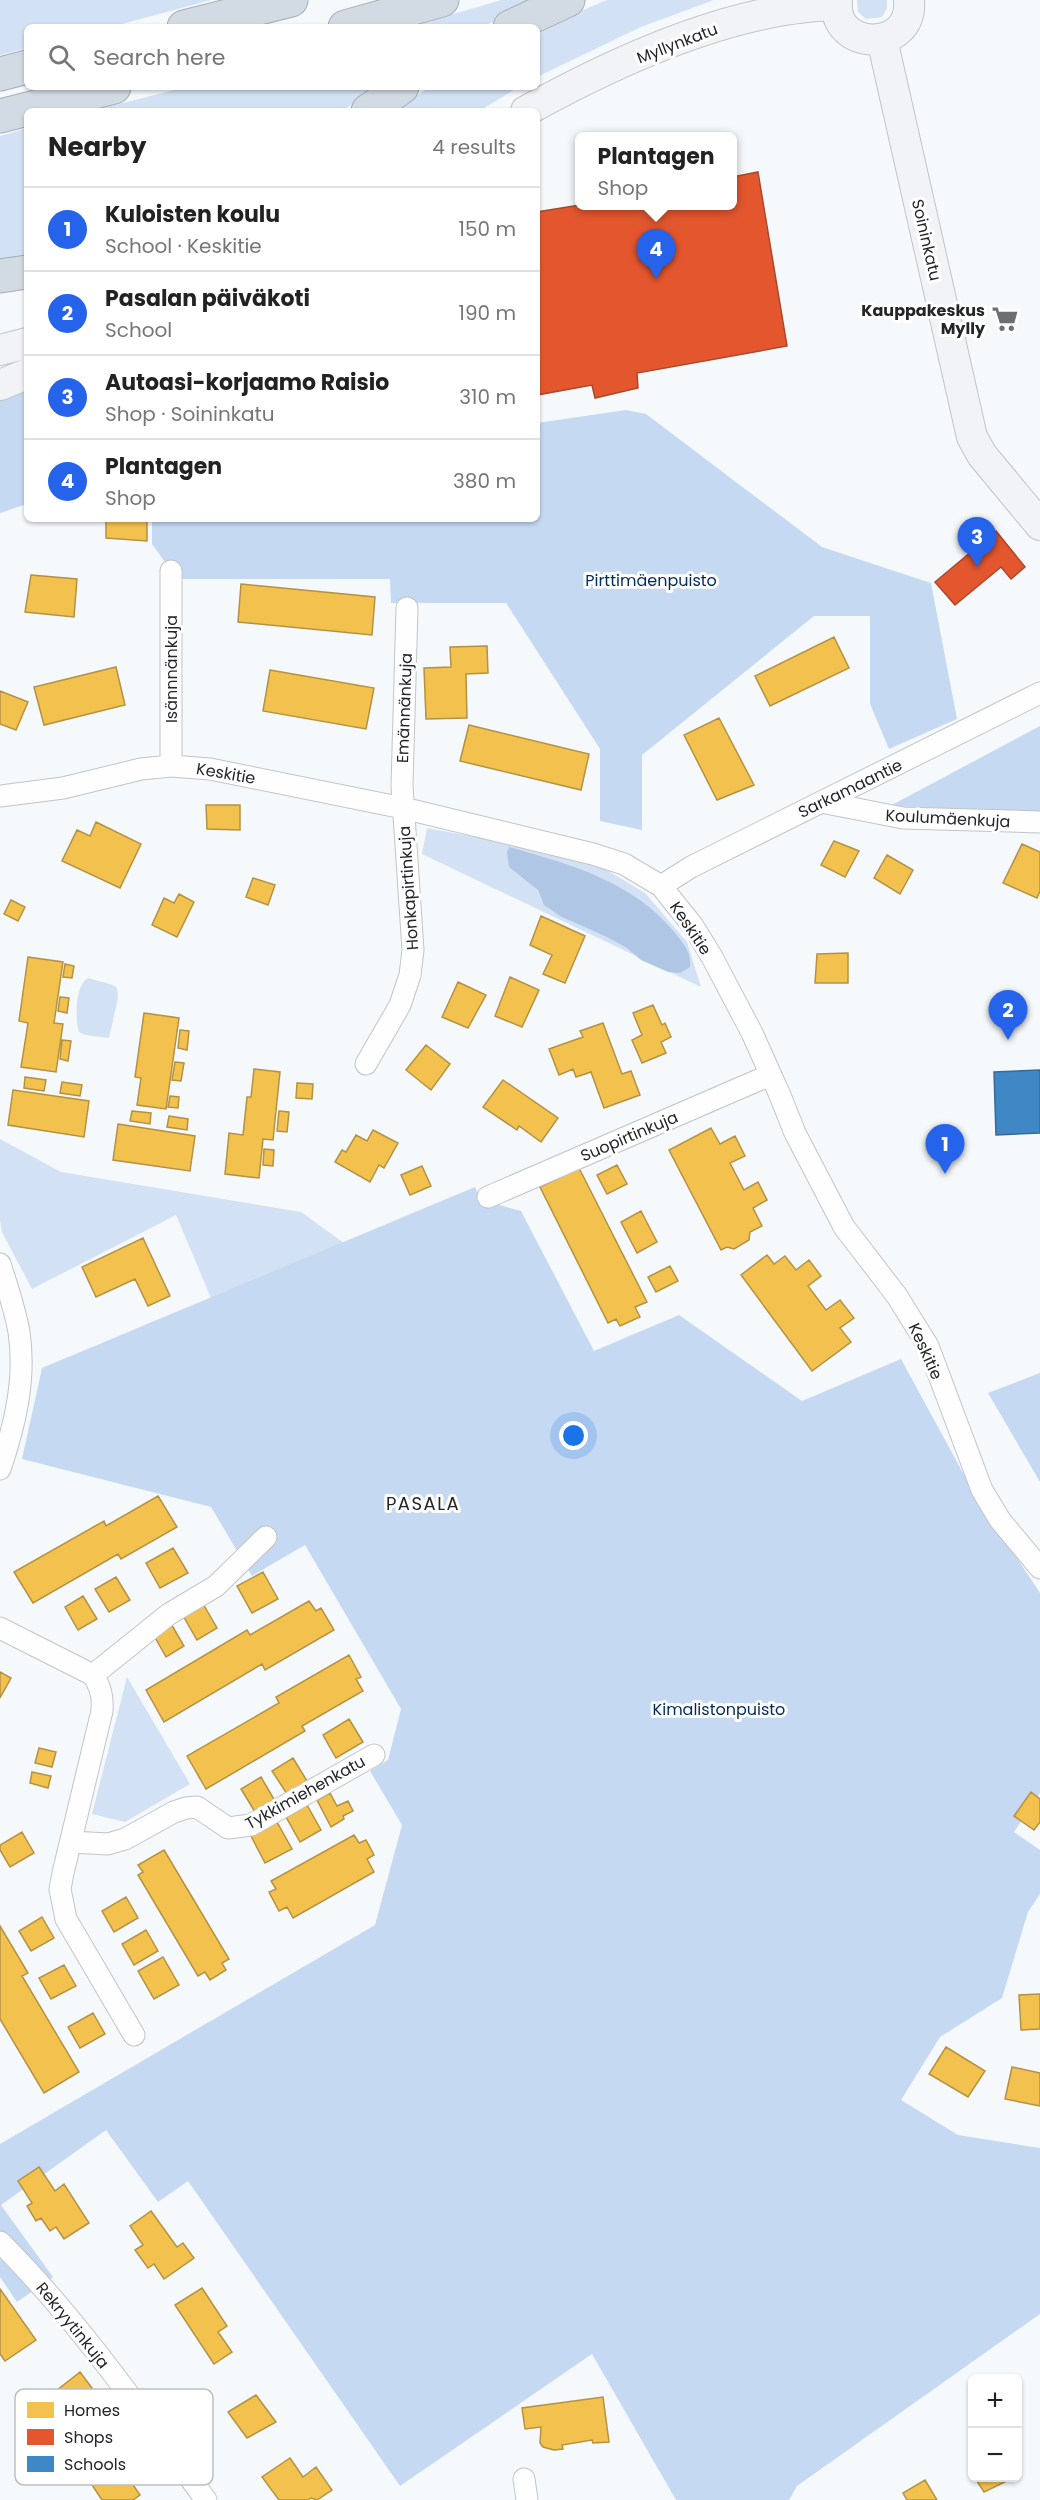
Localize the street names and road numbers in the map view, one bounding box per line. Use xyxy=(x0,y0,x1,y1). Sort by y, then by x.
street label: Myllynkatu xyxy=(633,17,721,69)
street label: Soininkatu xyxy=(906,197,947,283)
street label: Isännnänkuja xyxy=(160,615,183,723)
street label: Emännänkuja xyxy=(391,652,418,764)
street label: Sarkamaantie xyxy=(794,753,906,824)
street label: Keskitie xyxy=(195,757,257,790)
street label: Koulumäenkuja xyxy=(885,804,1011,833)
street label: Honkapirtinkuja xyxy=(393,825,424,951)
street label: Keskitie xyxy=(664,897,717,960)
street label: Suopirtinkuja xyxy=(577,1106,681,1167)
street label: Keskitie xyxy=(903,1319,948,1383)
street label: Tykkimiehenkatu xyxy=(241,1750,369,1835)
street label: Rekryytinkuja xyxy=(31,2277,115,2373)

